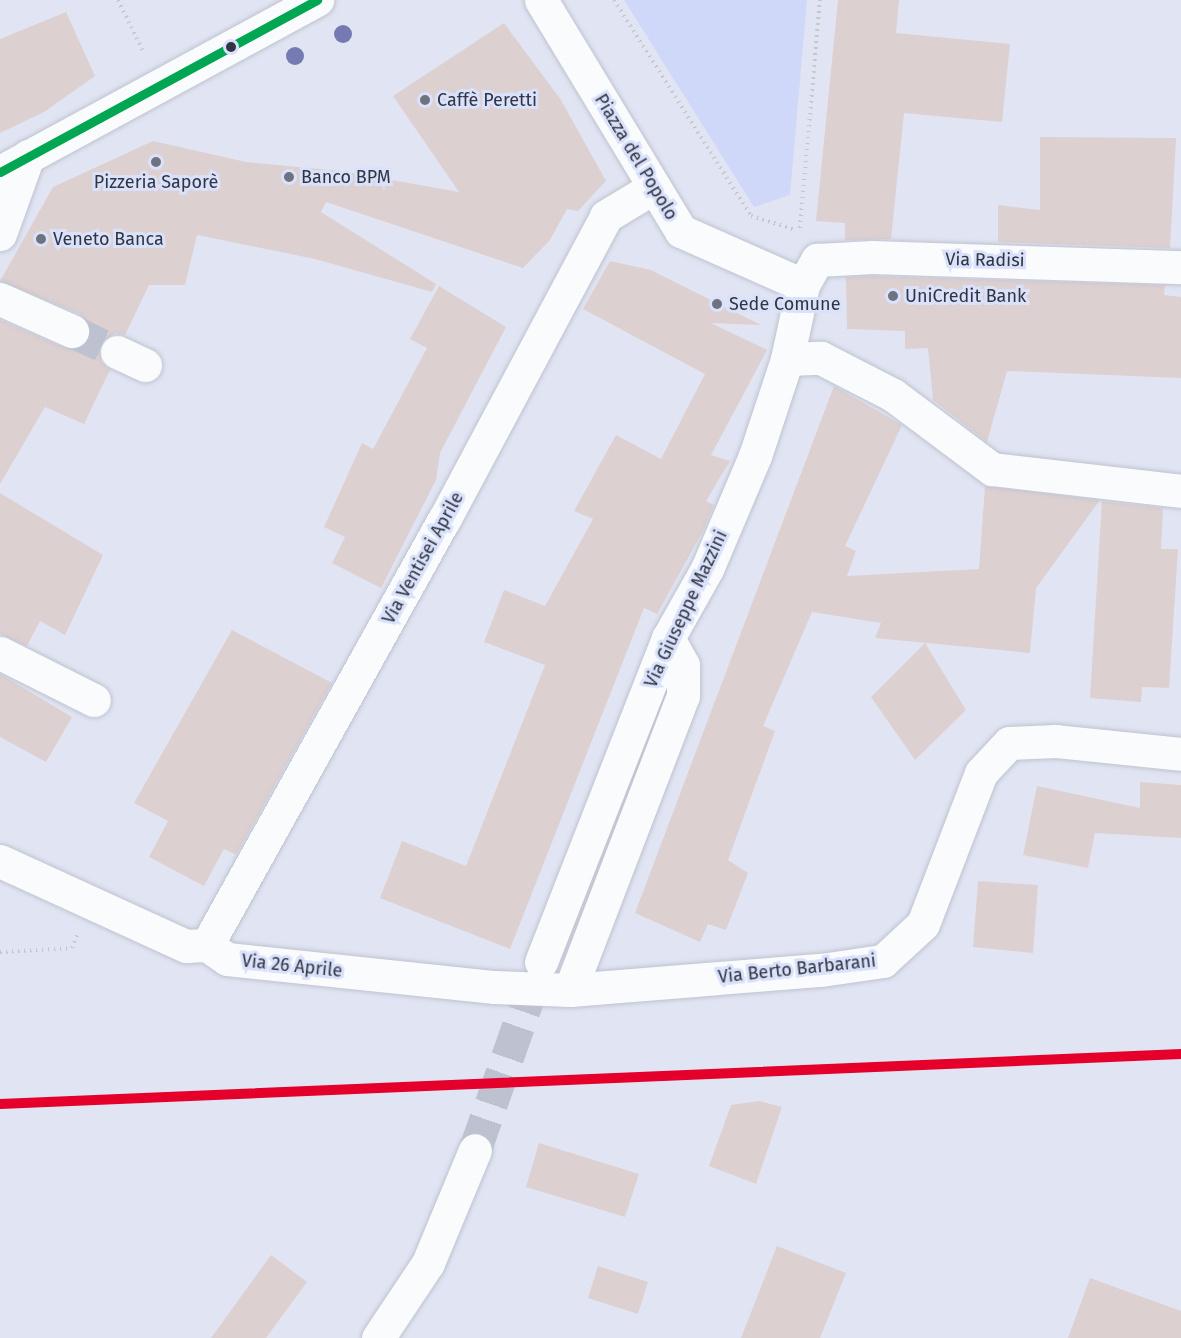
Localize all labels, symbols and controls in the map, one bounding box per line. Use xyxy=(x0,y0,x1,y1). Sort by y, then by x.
unlabelled marker xyxy=(225,41,237,53)
place label: Caffè Peretti xyxy=(437,89,537,111)
street label: Piazza del Popolo xyxy=(590,90,682,224)
marker: Caffè Peretti xyxy=(418,93,432,107)
marker: Pizzeria Saporè xyxy=(149,155,163,169)
place label: Banco BPM xyxy=(301,166,391,188)
marker: Banco BPM xyxy=(282,170,296,184)
place label: Pizzeria Saporè xyxy=(94,171,218,193)
place label: Veneto Banca xyxy=(53,228,164,250)
marker: Veneto Banca xyxy=(34,232,48,246)
street label: Via Radisi xyxy=(945,249,1025,271)
place label: UniCredit Bank xyxy=(905,285,1026,307)
marker: UniCredit Bank xyxy=(886,289,900,303)
place label: Sede Comune xyxy=(729,293,840,315)
marker: Sede Comune xyxy=(710,297,724,311)
street label: Via Ventisei Aprile xyxy=(378,488,468,628)
street label: Via Giuseppe Mazzini xyxy=(640,527,732,691)
street label: Via 26 Aprile xyxy=(241,950,343,982)
street label: Via Berto Barbarani xyxy=(717,950,877,988)

